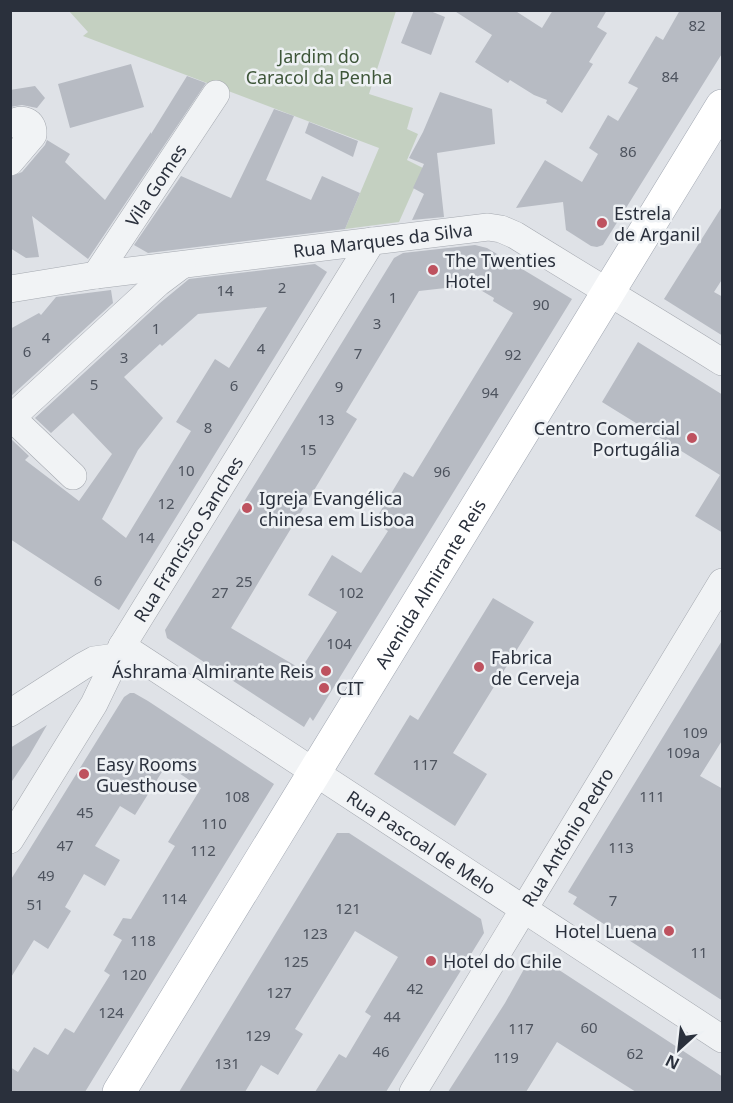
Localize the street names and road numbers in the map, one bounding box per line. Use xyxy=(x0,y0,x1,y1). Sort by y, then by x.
street label: Vila Gomes xyxy=(120,139,192,231)
street label: Rua Marques da Silva xyxy=(292,217,474,263)
street label: Rua Francisco Sanches xyxy=(128,452,248,626)
street label: Avenida Almirante Reis xyxy=(369,494,491,673)
street label: Rua António Pedro xyxy=(516,763,619,911)
street label: Rua Pascoal de Melo xyxy=(342,785,501,900)

